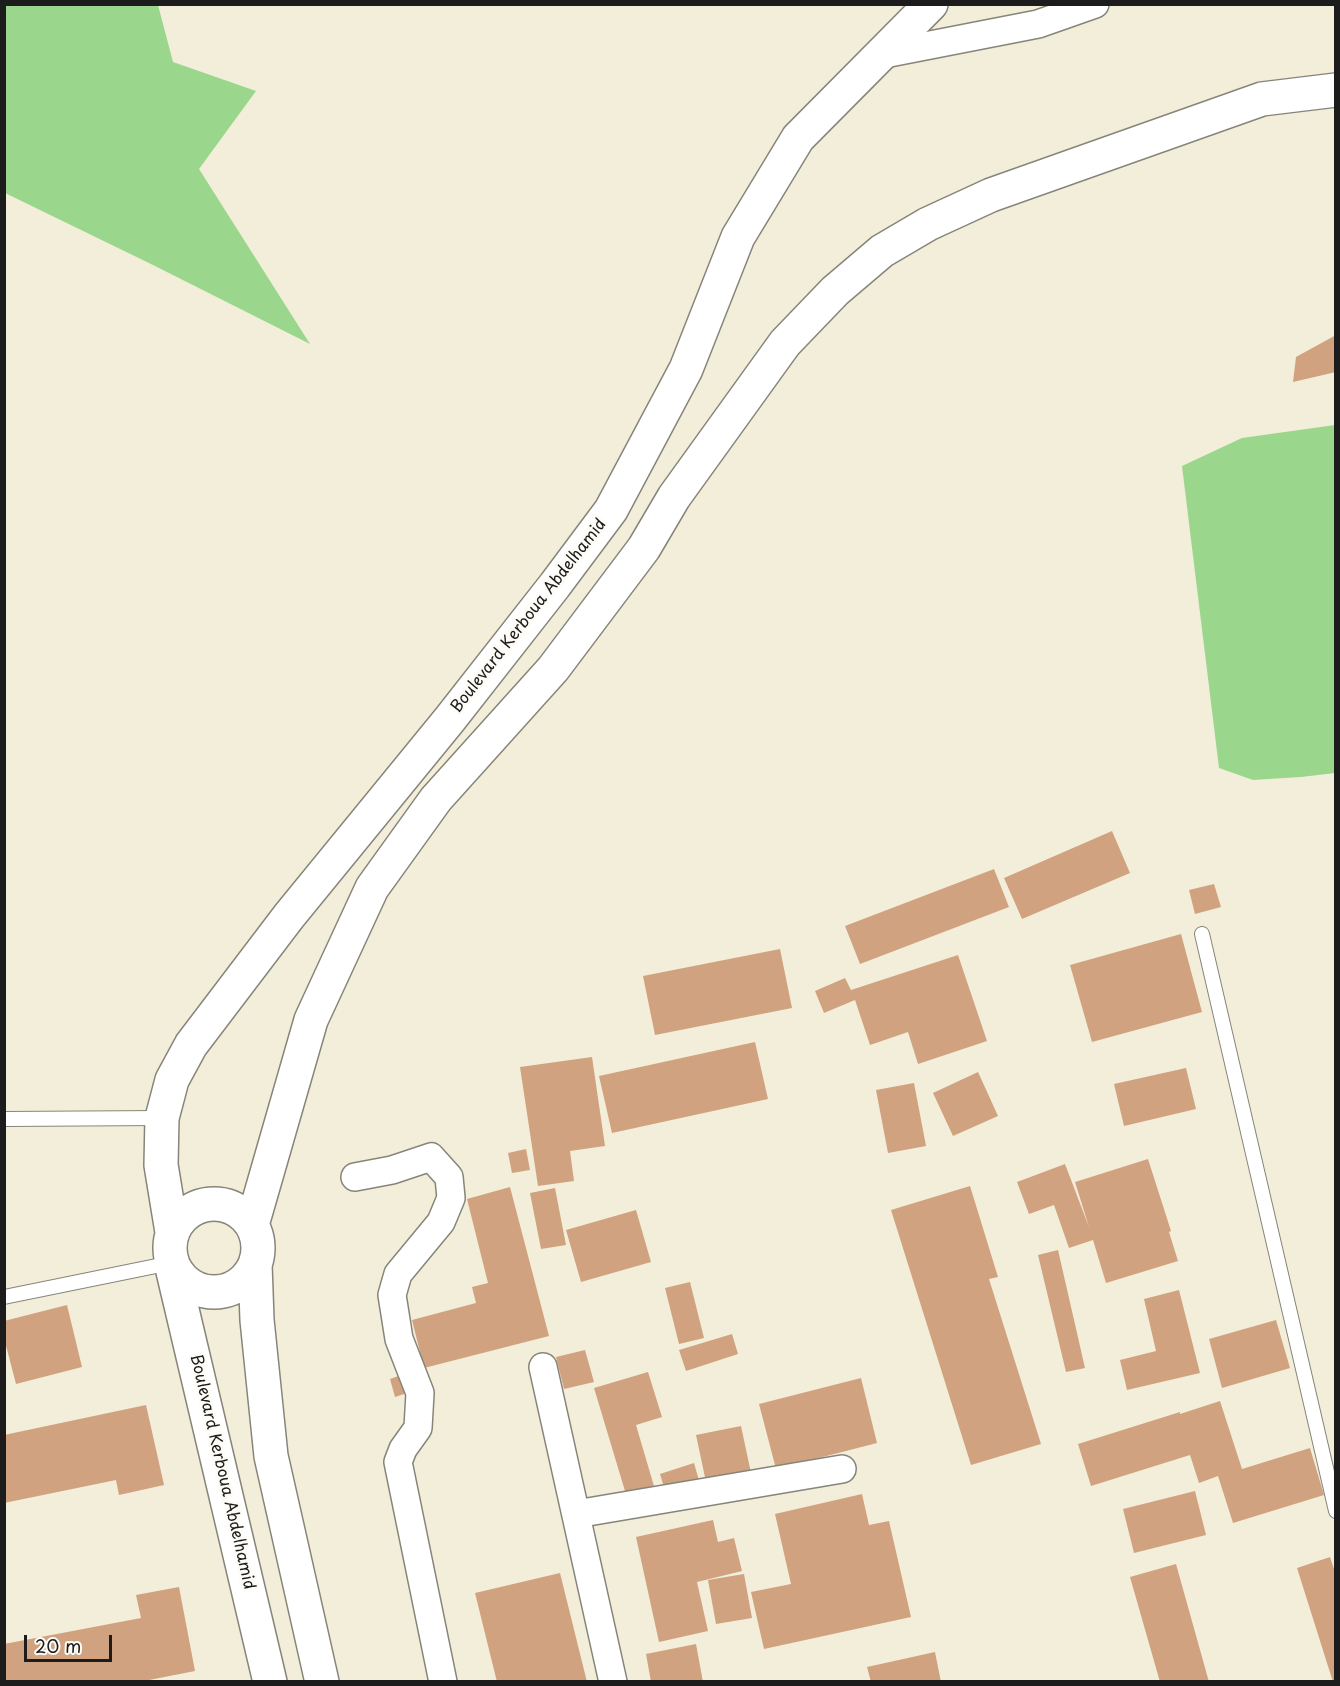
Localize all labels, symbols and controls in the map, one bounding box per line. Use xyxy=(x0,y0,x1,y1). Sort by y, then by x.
street label: Boulevard Kerboua Abdelhamid xyxy=(447,515,611,717)
street label: Boulevard Kerboua Abdelhamid xyxy=(186,1352,258,1592)
scale bar xyxy=(27,1623,116,1661)
text: 20 m xyxy=(35,1632,81,1659)

